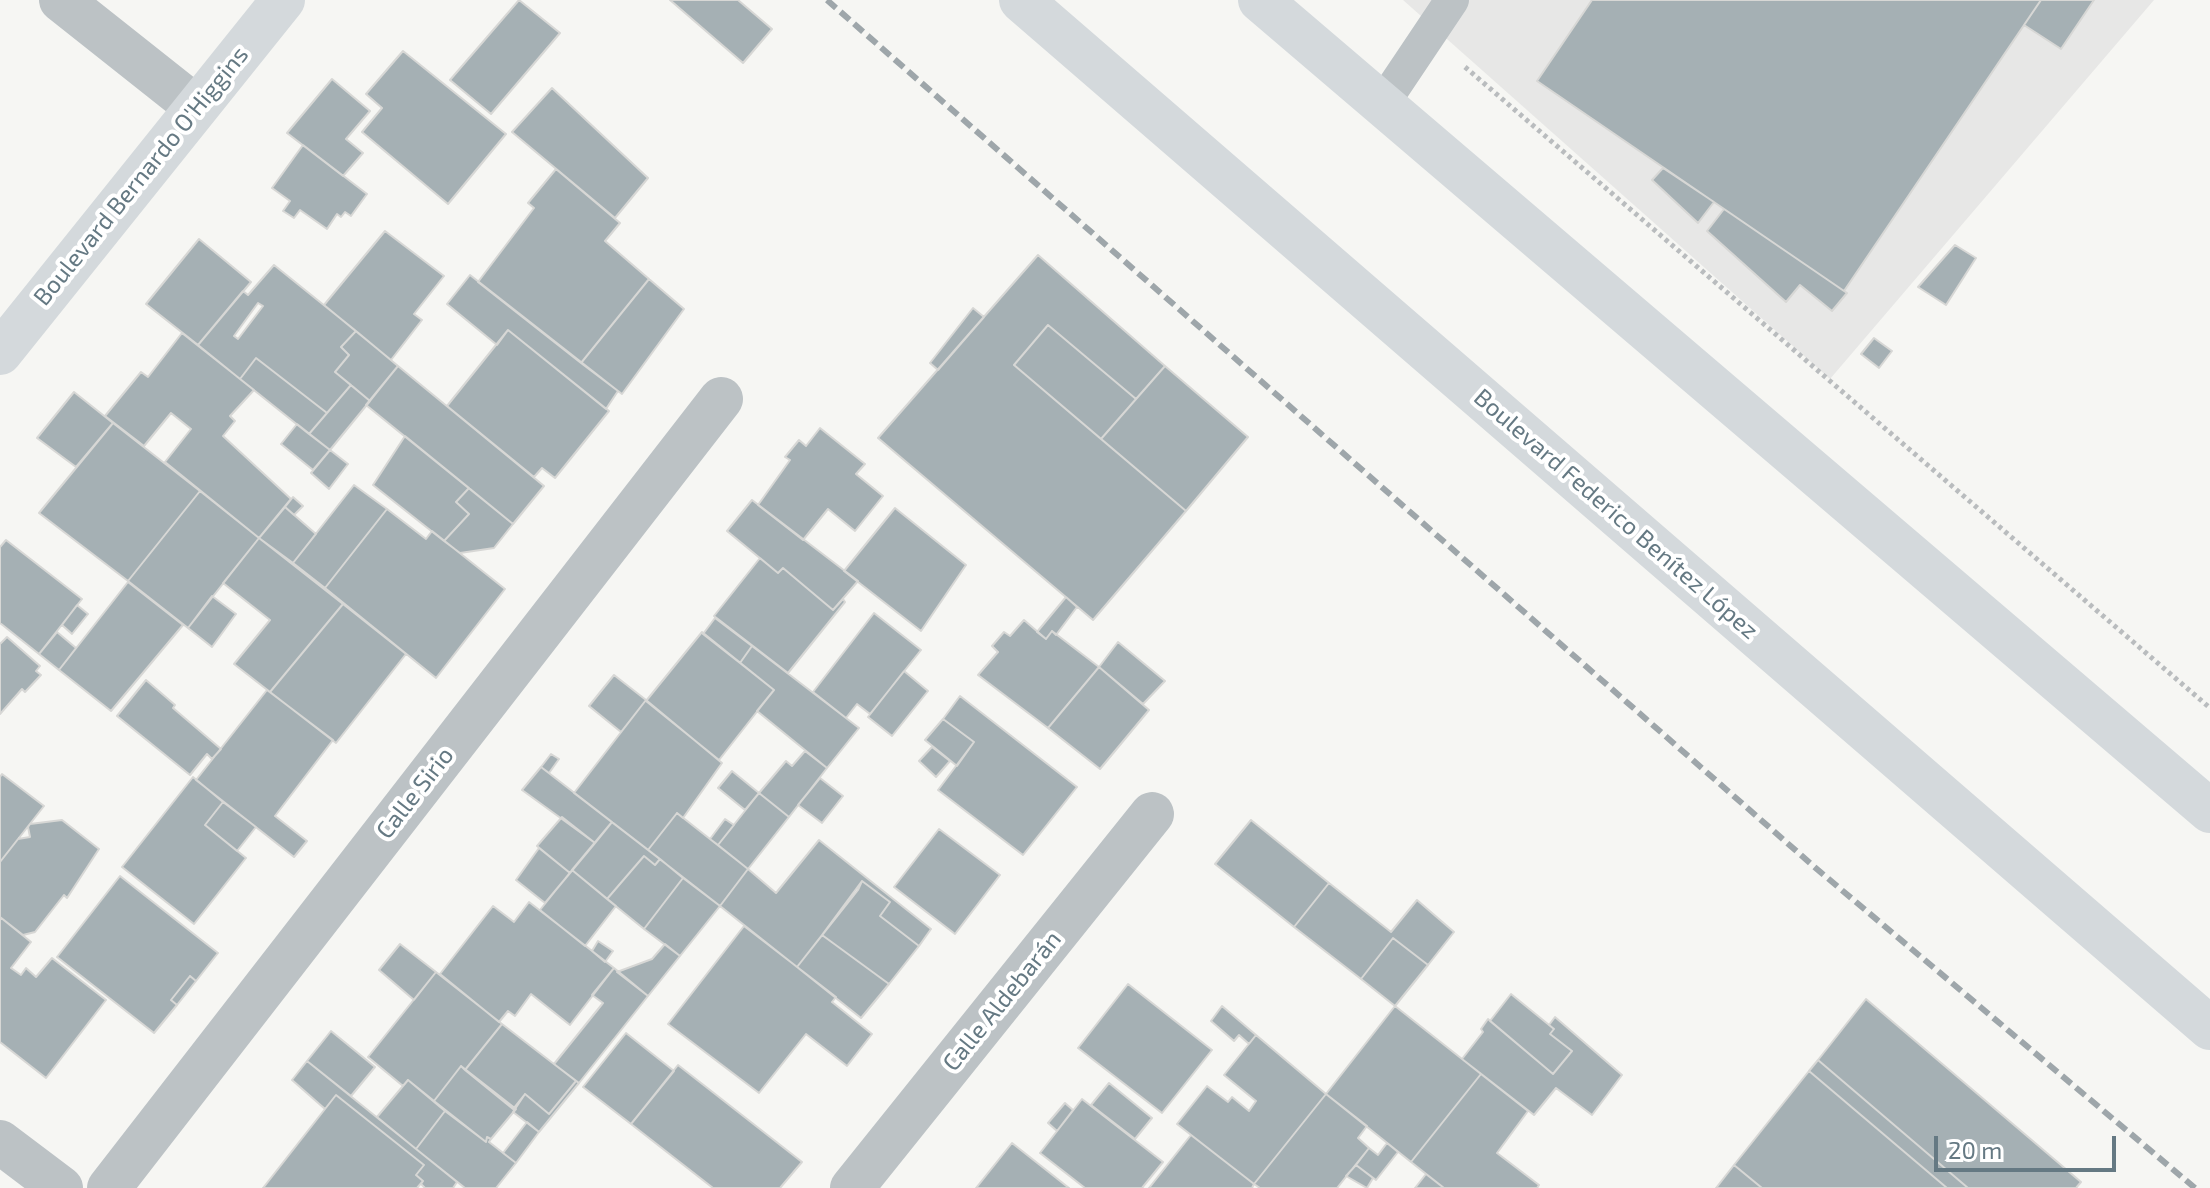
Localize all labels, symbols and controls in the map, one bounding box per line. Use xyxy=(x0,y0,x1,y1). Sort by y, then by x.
street label: Boulevard Bernardo O'Higgins xyxy=(28,41,254,311)
street label: Boulevard Federico Benítez López xyxy=(1468,383,1764,645)
street label: Calle Sirio xyxy=(370,742,460,844)
street label: Calle Aldebarán xyxy=(937,925,1067,1077)
scale bar xyxy=(1938,1120,2120,1170)
text: 20 m xyxy=(1948,1135,2002,1164)

